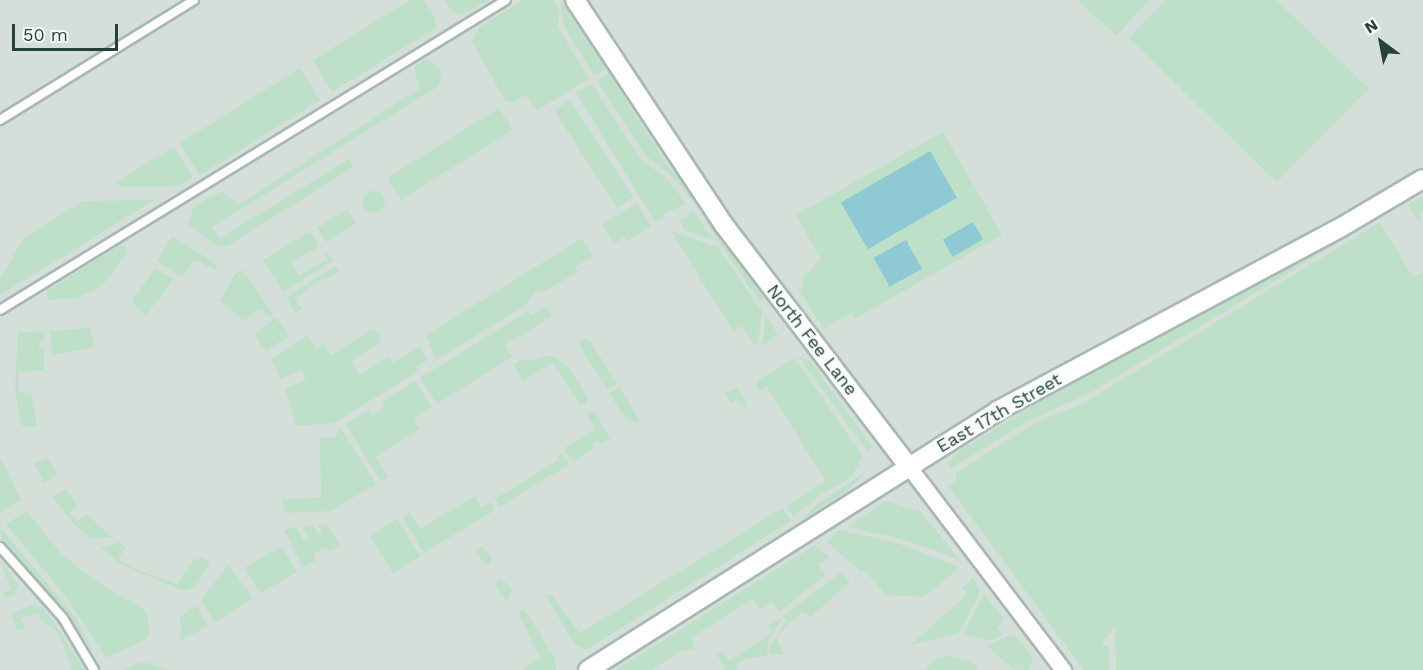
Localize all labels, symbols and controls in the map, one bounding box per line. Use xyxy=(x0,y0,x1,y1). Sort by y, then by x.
scale bar xyxy=(15,12,122,50)
north arrow xyxy=(1351,12,1411,72)
text: N xyxy=(1361,15,1381,38)
text: 50 m xyxy=(23,24,68,45)
street label: North Fee Lane xyxy=(762,280,862,400)
street label: East 17th Street xyxy=(933,368,1065,458)

